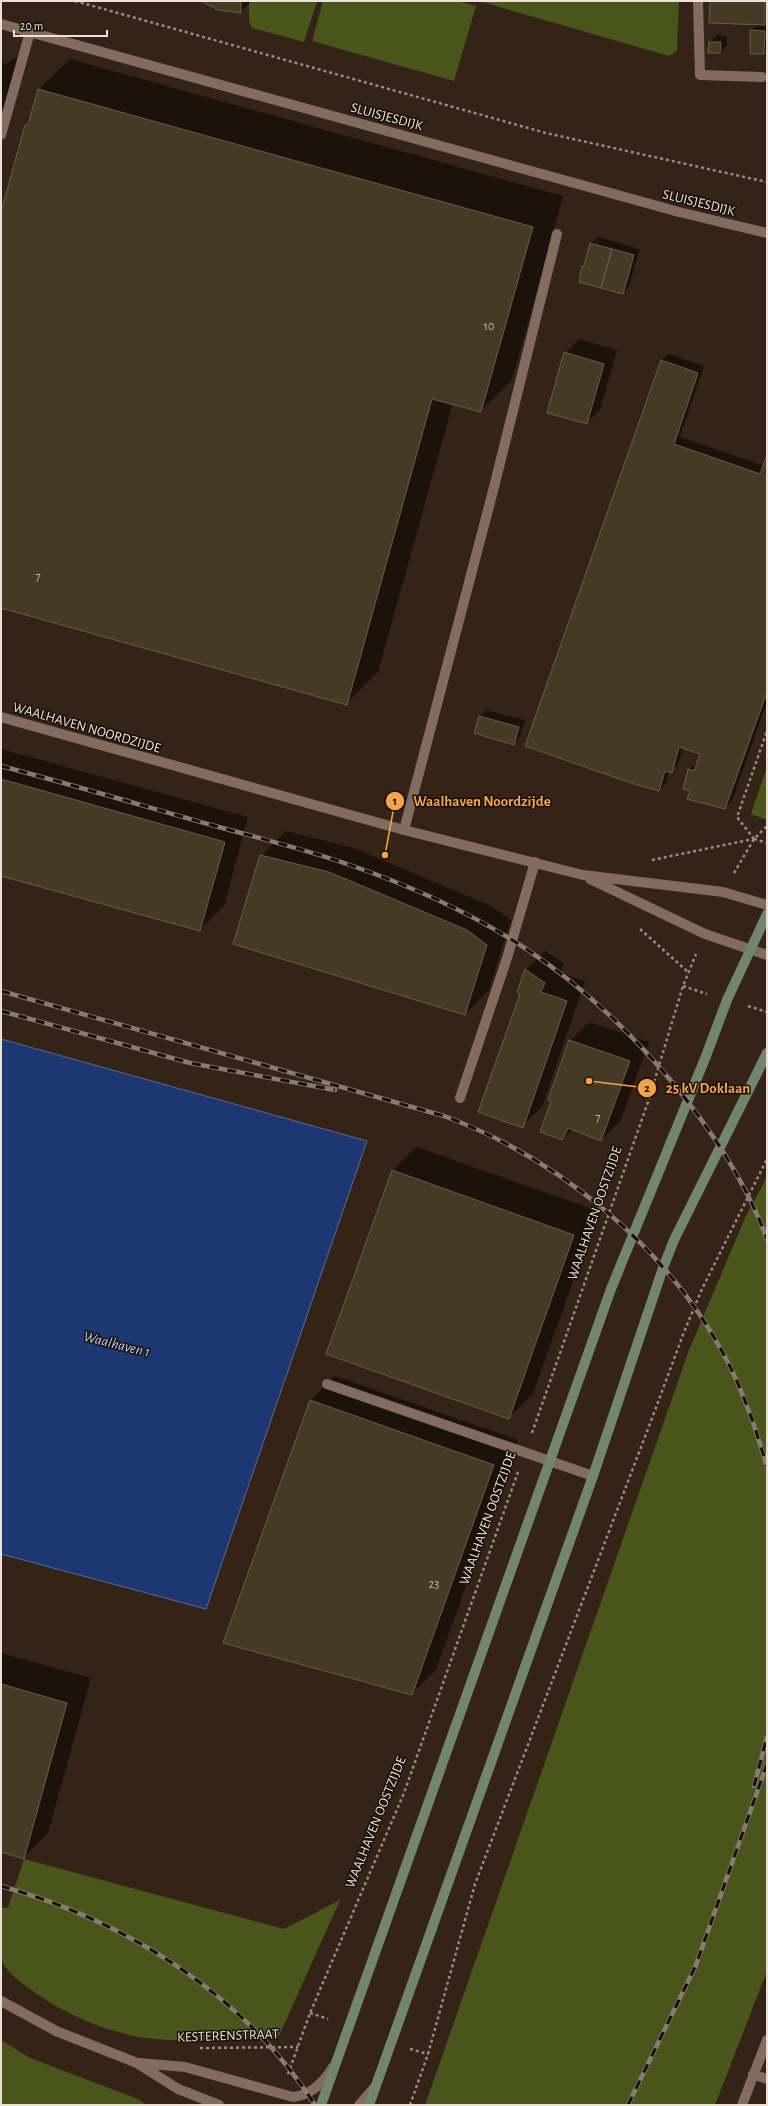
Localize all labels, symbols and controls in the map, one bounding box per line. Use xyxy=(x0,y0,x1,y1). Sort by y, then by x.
scale bar xyxy=(14,12,107,38)
text: 20 m xyxy=(20,20,43,32)
street label: SLUISJESDIJK xyxy=(349,101,425,133)
street label: SLUISJESDIJK xyxy=(661,187,737,219)
house number: 10 xyxy=(484,320,494,332)
house number: 7 xyxy=(35,570,41,582)
street label: WAALHAVEN NOORDZIJDE xyxy=(11,700,163,756)
callout: Waalhaven Noordzijde xyxy=(385,787,559,814)
text: Waalhaven Noordzijde xyxy=(413,794,551,809)
text: 1 xyxy=(393,795,397,807)
callout: 25 kV Doklaan xyxy=(637,1074,758,1101)
text: 25 kV Doklaan xyxy=(666,1081,750,1096)
text: 2 xyxy=(644,1082,650,1094)
house number: 7 xyxy=(595,1111,601,1123)
street label: WAALHAVEN OOSTZIJDE xyxy=(565,1144,624,1282)
water label: Waalhaven 1 xyxy=(82,1329,152,1360)
street label: WAALHAVEN OOSTZIJDE xyxy=(457,1450,519,1587)
house number: 23 xyxy=(429,1578,439,1590)
street label: WAALHAVEN OOSTZIJDE xyxy=(343,1754,409,1890)
street label: KESTERENSTRAAT xyxy=(177,2027,279,2045)

